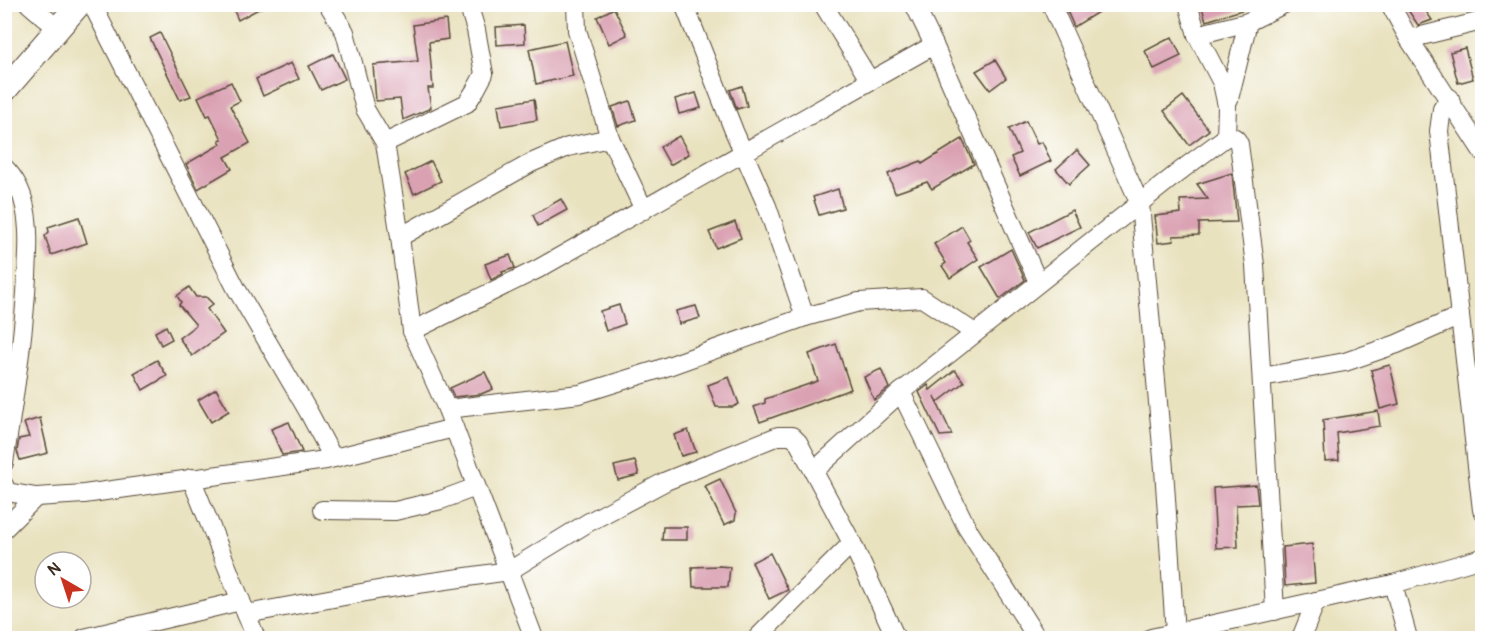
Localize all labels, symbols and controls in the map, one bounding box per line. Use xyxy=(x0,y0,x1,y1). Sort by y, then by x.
north arrow xyxy=(33,550,93,610)
text: N xyxy=(44,558,65,580)

